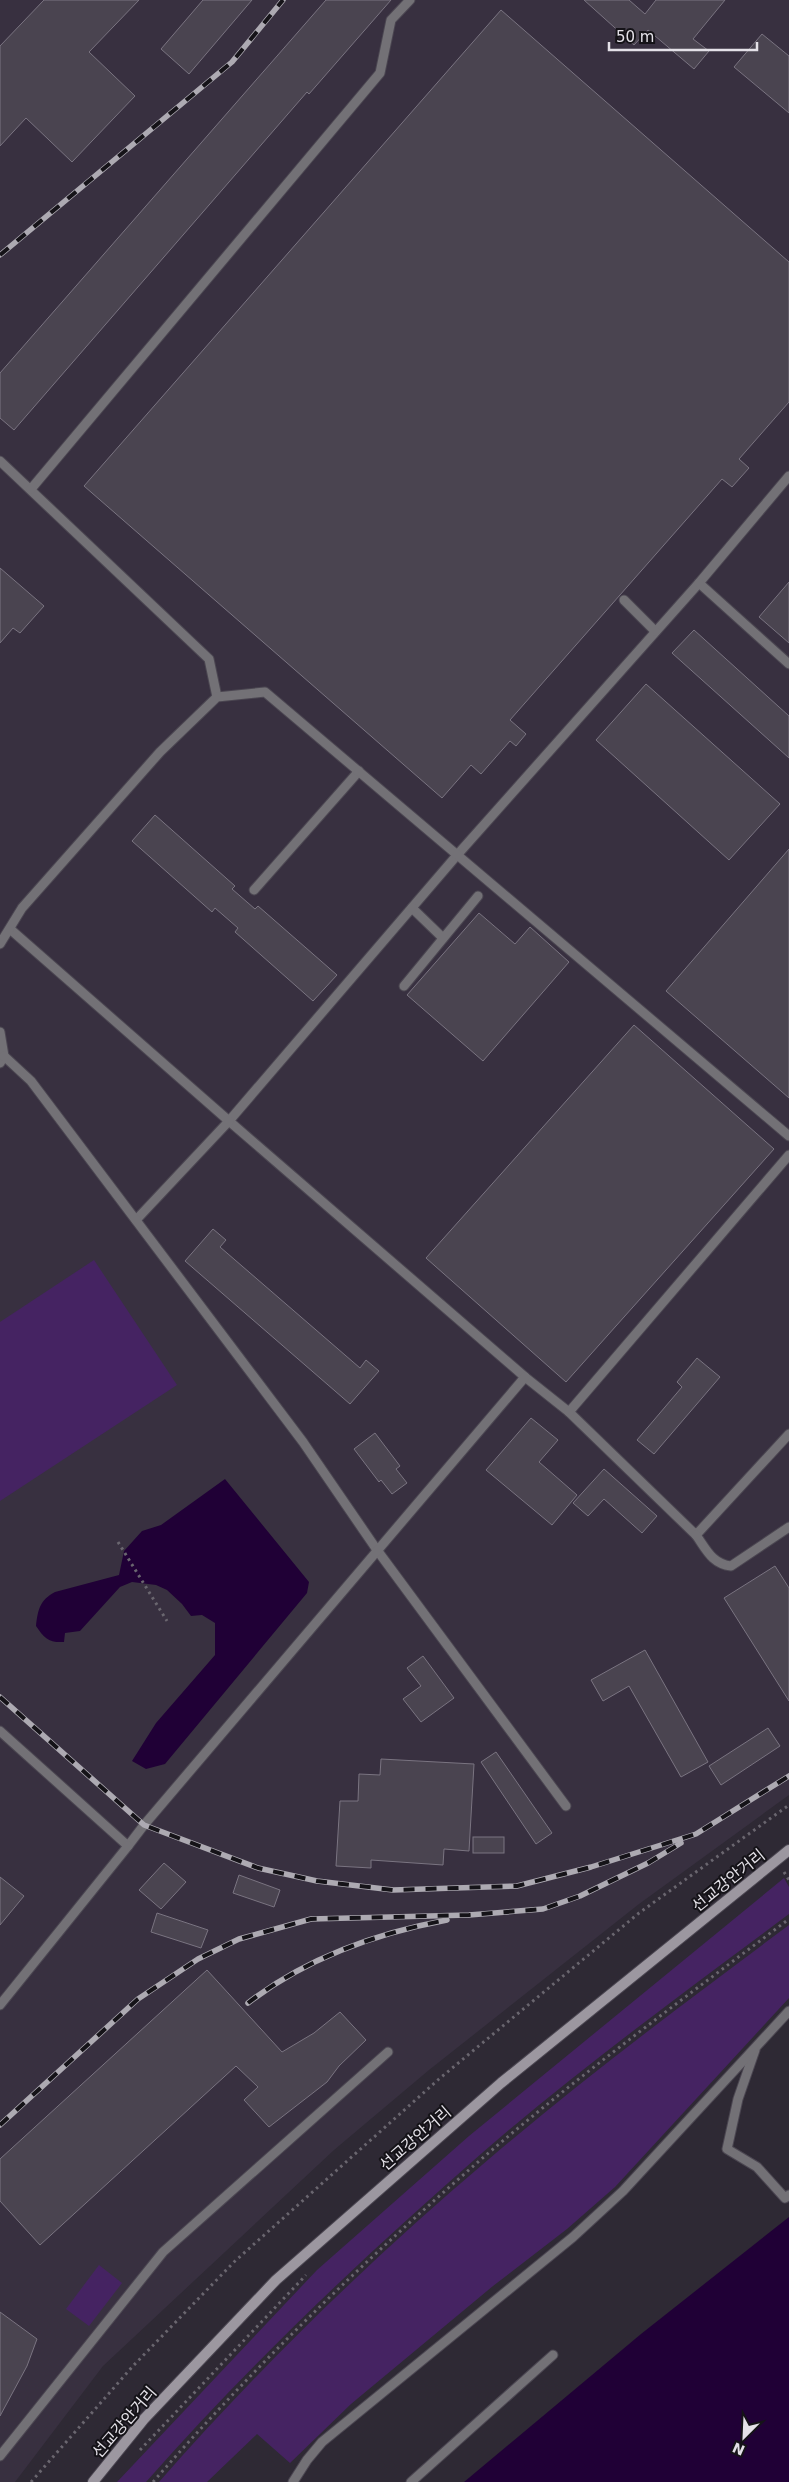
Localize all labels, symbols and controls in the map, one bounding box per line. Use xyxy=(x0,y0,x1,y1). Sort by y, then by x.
scale bar xyxy=(609,20,756,52)
text: 50 m xyxy=(616,28,654,46)
street label: 선교강안거리 xyxy=(688,1845,769,1916)
street label: 선교강안거리 xyxy=(376,2102,455,2175)
street label: 선교강안거리 xyxy=(88,2383,161,2462)
north arrow xyxy=(719,2412,769,2462)
text: N xyxy=(730,2439,747,2459)

